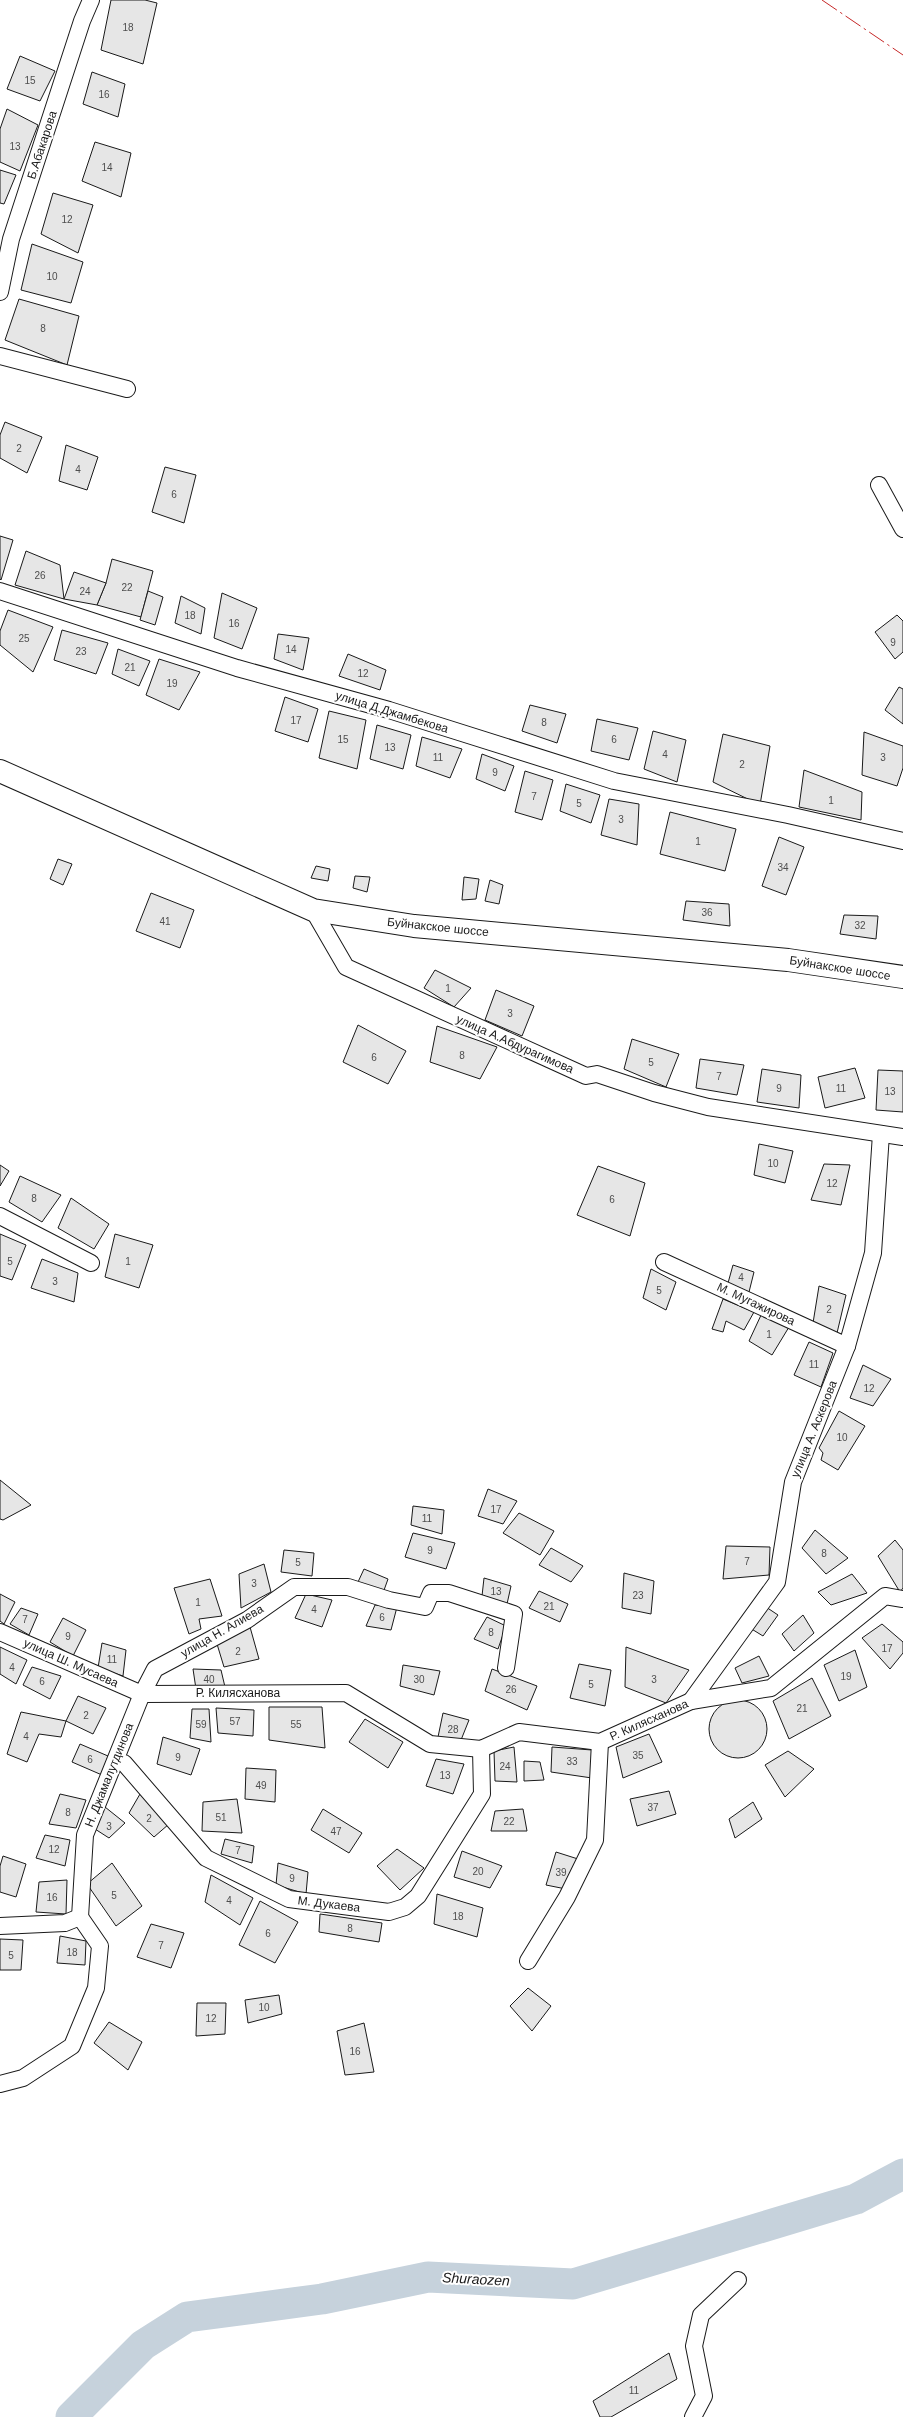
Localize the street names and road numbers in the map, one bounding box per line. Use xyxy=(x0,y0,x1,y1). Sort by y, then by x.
street label: Б.Абакарова xyxy=(24,109,60,181)
street label: улица Д.Джамбекова xyxy=(334,688,450,736)
street label: Буйнакское шоссе xyxy=(387,915,490,939)
street label: Буйнакское шоссе xyxy=(789,953,892,983)
street label: улица А.Абдурагимова xyxy=(454,1012,576,1076)
street label: М. Мугажирова xyxy=(715,1280,798,1328)
street label: улица А. Аскерова xyxy=(788,1378,840,1480)
street label: улица Н. Алиева xyxy=(178,1602,266,1660)
street label: улица Ш. Мусаева xyxy=(21,1636,121,1690)
street label: Р. Килясханова xyxy=(196,1686,280,1700)
street label: Р. Килясханова xyxy=(608,1696,691,1744)
street label: Н. Джамалутдинова xyxy=(82,1721,136,1829)
street label: М. Дукаева xyxy=(297,1893,361,1915)

